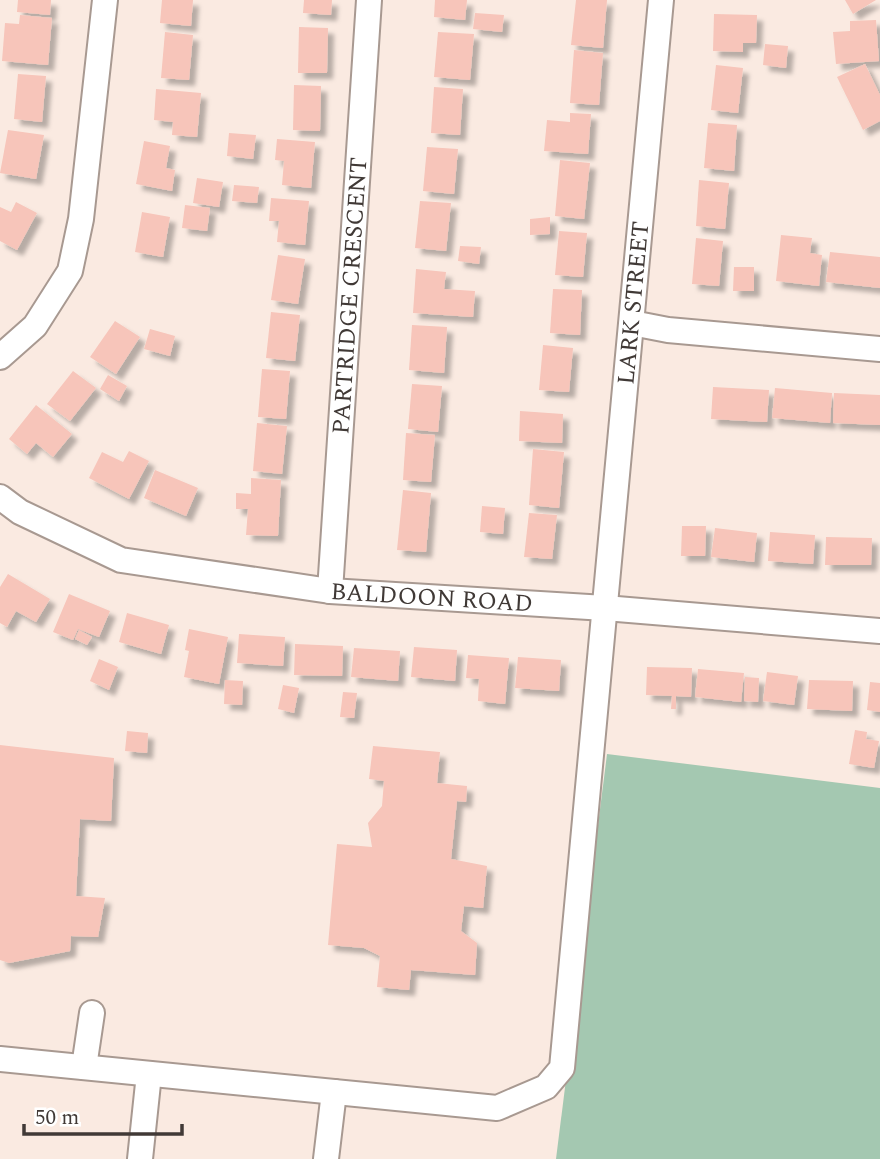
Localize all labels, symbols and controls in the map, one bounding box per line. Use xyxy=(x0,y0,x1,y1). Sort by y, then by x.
street label: PARTRIDGE CRESCENT xyxy=(323,156,378,435)
street label: LARK STREET xyxy=(608,220,659,386)
street label: BALDOON ROAD xyxy=(330,574,534,622)
scale bar xyxy=(24,1092,182,1136)
text: 50 m xyxy=(35,1102,79,1134)

